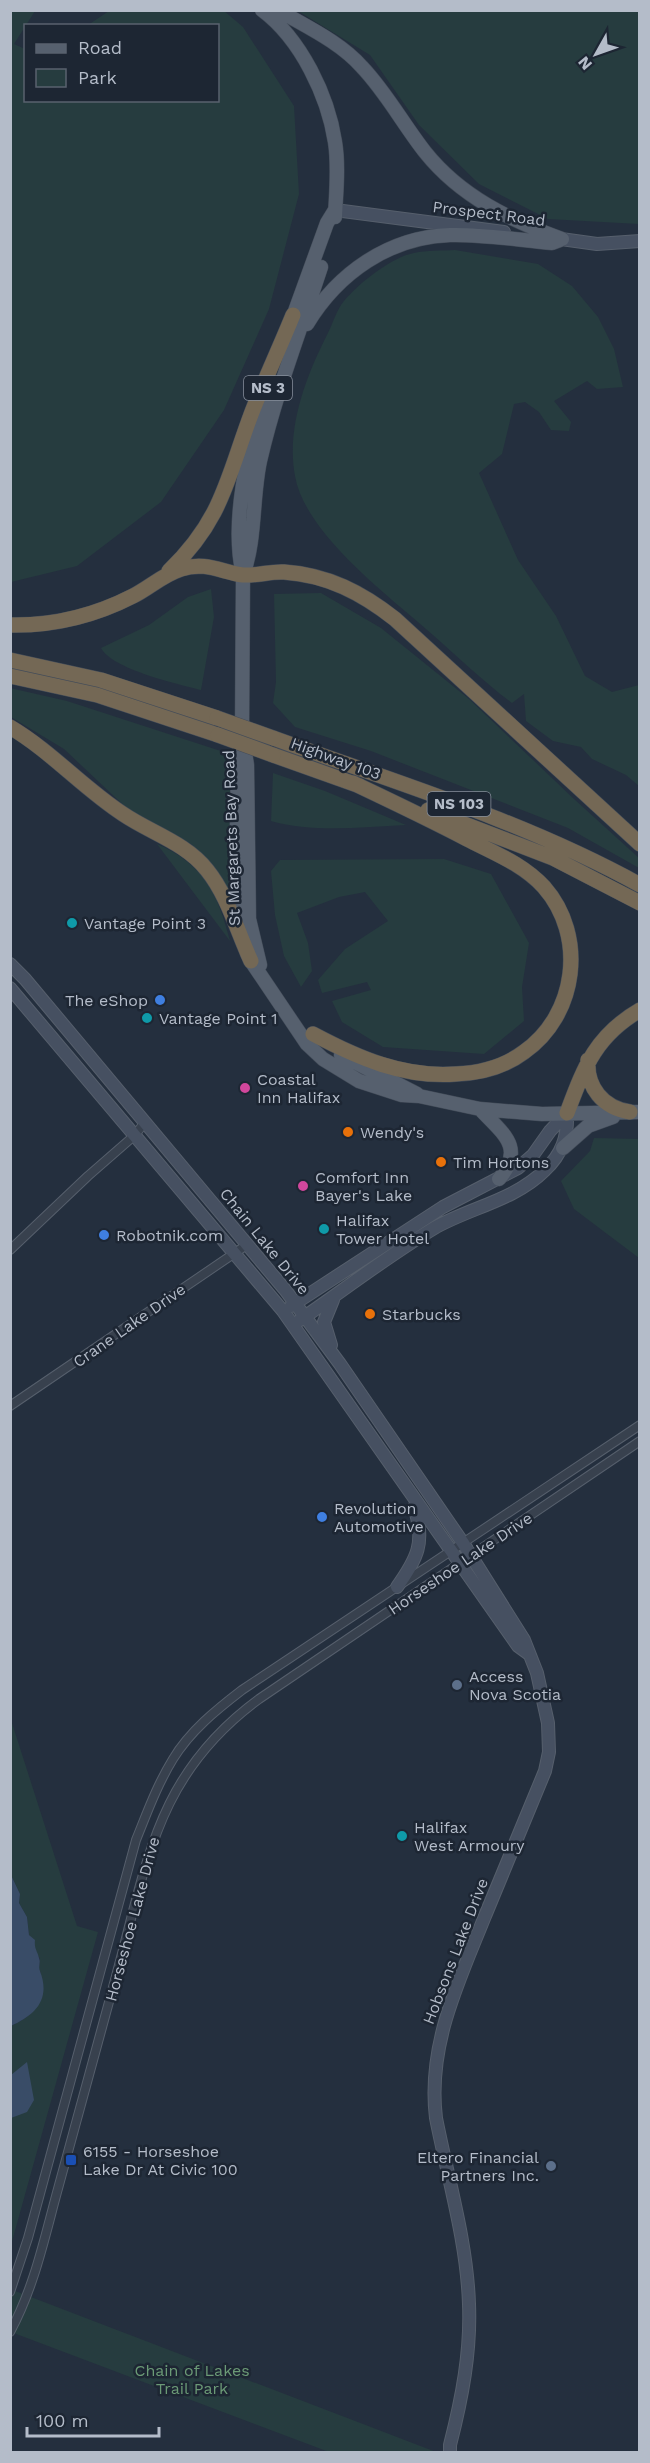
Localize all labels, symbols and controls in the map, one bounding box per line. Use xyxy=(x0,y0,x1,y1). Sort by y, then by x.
legend xyxy=(24,24,219,102)
north arrow xyxy=(566,24,626,84)
text: Road xyxy=(78,37,122,58)
text: N xyxy=(574,53,596,74)
text: Park xyxy=(78,67,117,88)
street label: Prospect Road xyxy=(431,197,546,230)
road number: NS 3 xyxy=(244,376,292,400)
street label: Highway 103 xyxy=(288,733,383,784)
street label: St Margarets Bay Road xyxy=(219,750,244,926)
road number: NS 103 xyxy=(428,792,490,816)
place label: Vantage Point 3 xyxy=(84,914,206,933)
marker: Vantage Point 3 xyxy=(65,916,79,930)
place label: The eShop xyxy=(65,991,148,1010)
marker: The eShop xyxy=(153,993,167,1007)
place label: Vantage Point 1 xyxy=(159,1009,278,1028)
marker: Vantage Point 1 xyxy=(140,1011,154,1025)
place label: Coastal Inn Halifax xyxy=(257,1070,340,1107)
marker: Coastal Inn Halifax xyxy=(238,1081,252,1095)
place label: Wendy's xyxy=(360,1123,424,1142)
marker: Wendy's xyxy=(341,1125,355,1139)
place label: Tim Hortons xyxy=(453,1153,549,1172)
marker: Tim Hortons xyxy=(434,1155,448,1169)
place label: Comfort Inn Bayer's Lake xyxy=(315,1168,412,1205)
marker: Comfort Inn Bayer's Lake xyxy=(296,1179,310,1193)
street label: Chain Lake Drive xyxy=(216,1184,313,1298)
place label: Halifax Tower Hotel xyxy=(336,1211,429,1248)
marker: Halifax Tower Hotel xyxy=(317,1222,331,1236)
place label: Robotnik.com xyxy=(116,1226,223,1245)
marker: Robotnik.com xyxy=(97,1228,111,1242)
street label: Crane Lake Drive xyxy=(69,1280,189,1371)
place label: Starbucks xyxy=(382,1305,461,1324)
marker: Starbucks xyxy=(363,1307,377,1321)
place label: Revolution Automotive xyxy=(334,1499,424,1536)
street label: Horseshoe Lake Drive xyxy=(385,1508,536,1619)
marker: Revolution Automotive xyxy=(315,1510,329,1524)
place label: Access Nova Scotia xyxy=(469,1667,561,1704)
marker: Access Nova Scotia xyxy=(450,1678,464,1692)
place label: Halifax West Armoury xyxy=(414,1818,525,1855)
marker: Halifax West Armoury xyxy=(395,1829,409,1843)
street label: Horseshoe Lake Drive xyxy=(101,1835,164,2003)
street label: Hobsons Lake Drive xyxy=(419,1875,492,2027)
place label: 6155 - Horseshoe Lake Dr At Civic 100 xyxy=(83,2142,238,2179)
place label: Eltero Financial Partners Inc. xyxy=(417,2148,539,2185)
marker: 6155 - Horseshoe Lake Dr At Civic 100 xyxy=(64,2153,78,2167)
marker: Eltero Financial Partners Inc. xyxy=(544,2159,558,2173)
park label: Chain of Lakes Trail Park xyxy=(134,2361,250,2398)
scale bar xyxy=(27,2400,159,2438)
text: 100 m xyxy=(36,2410,89,2431)

